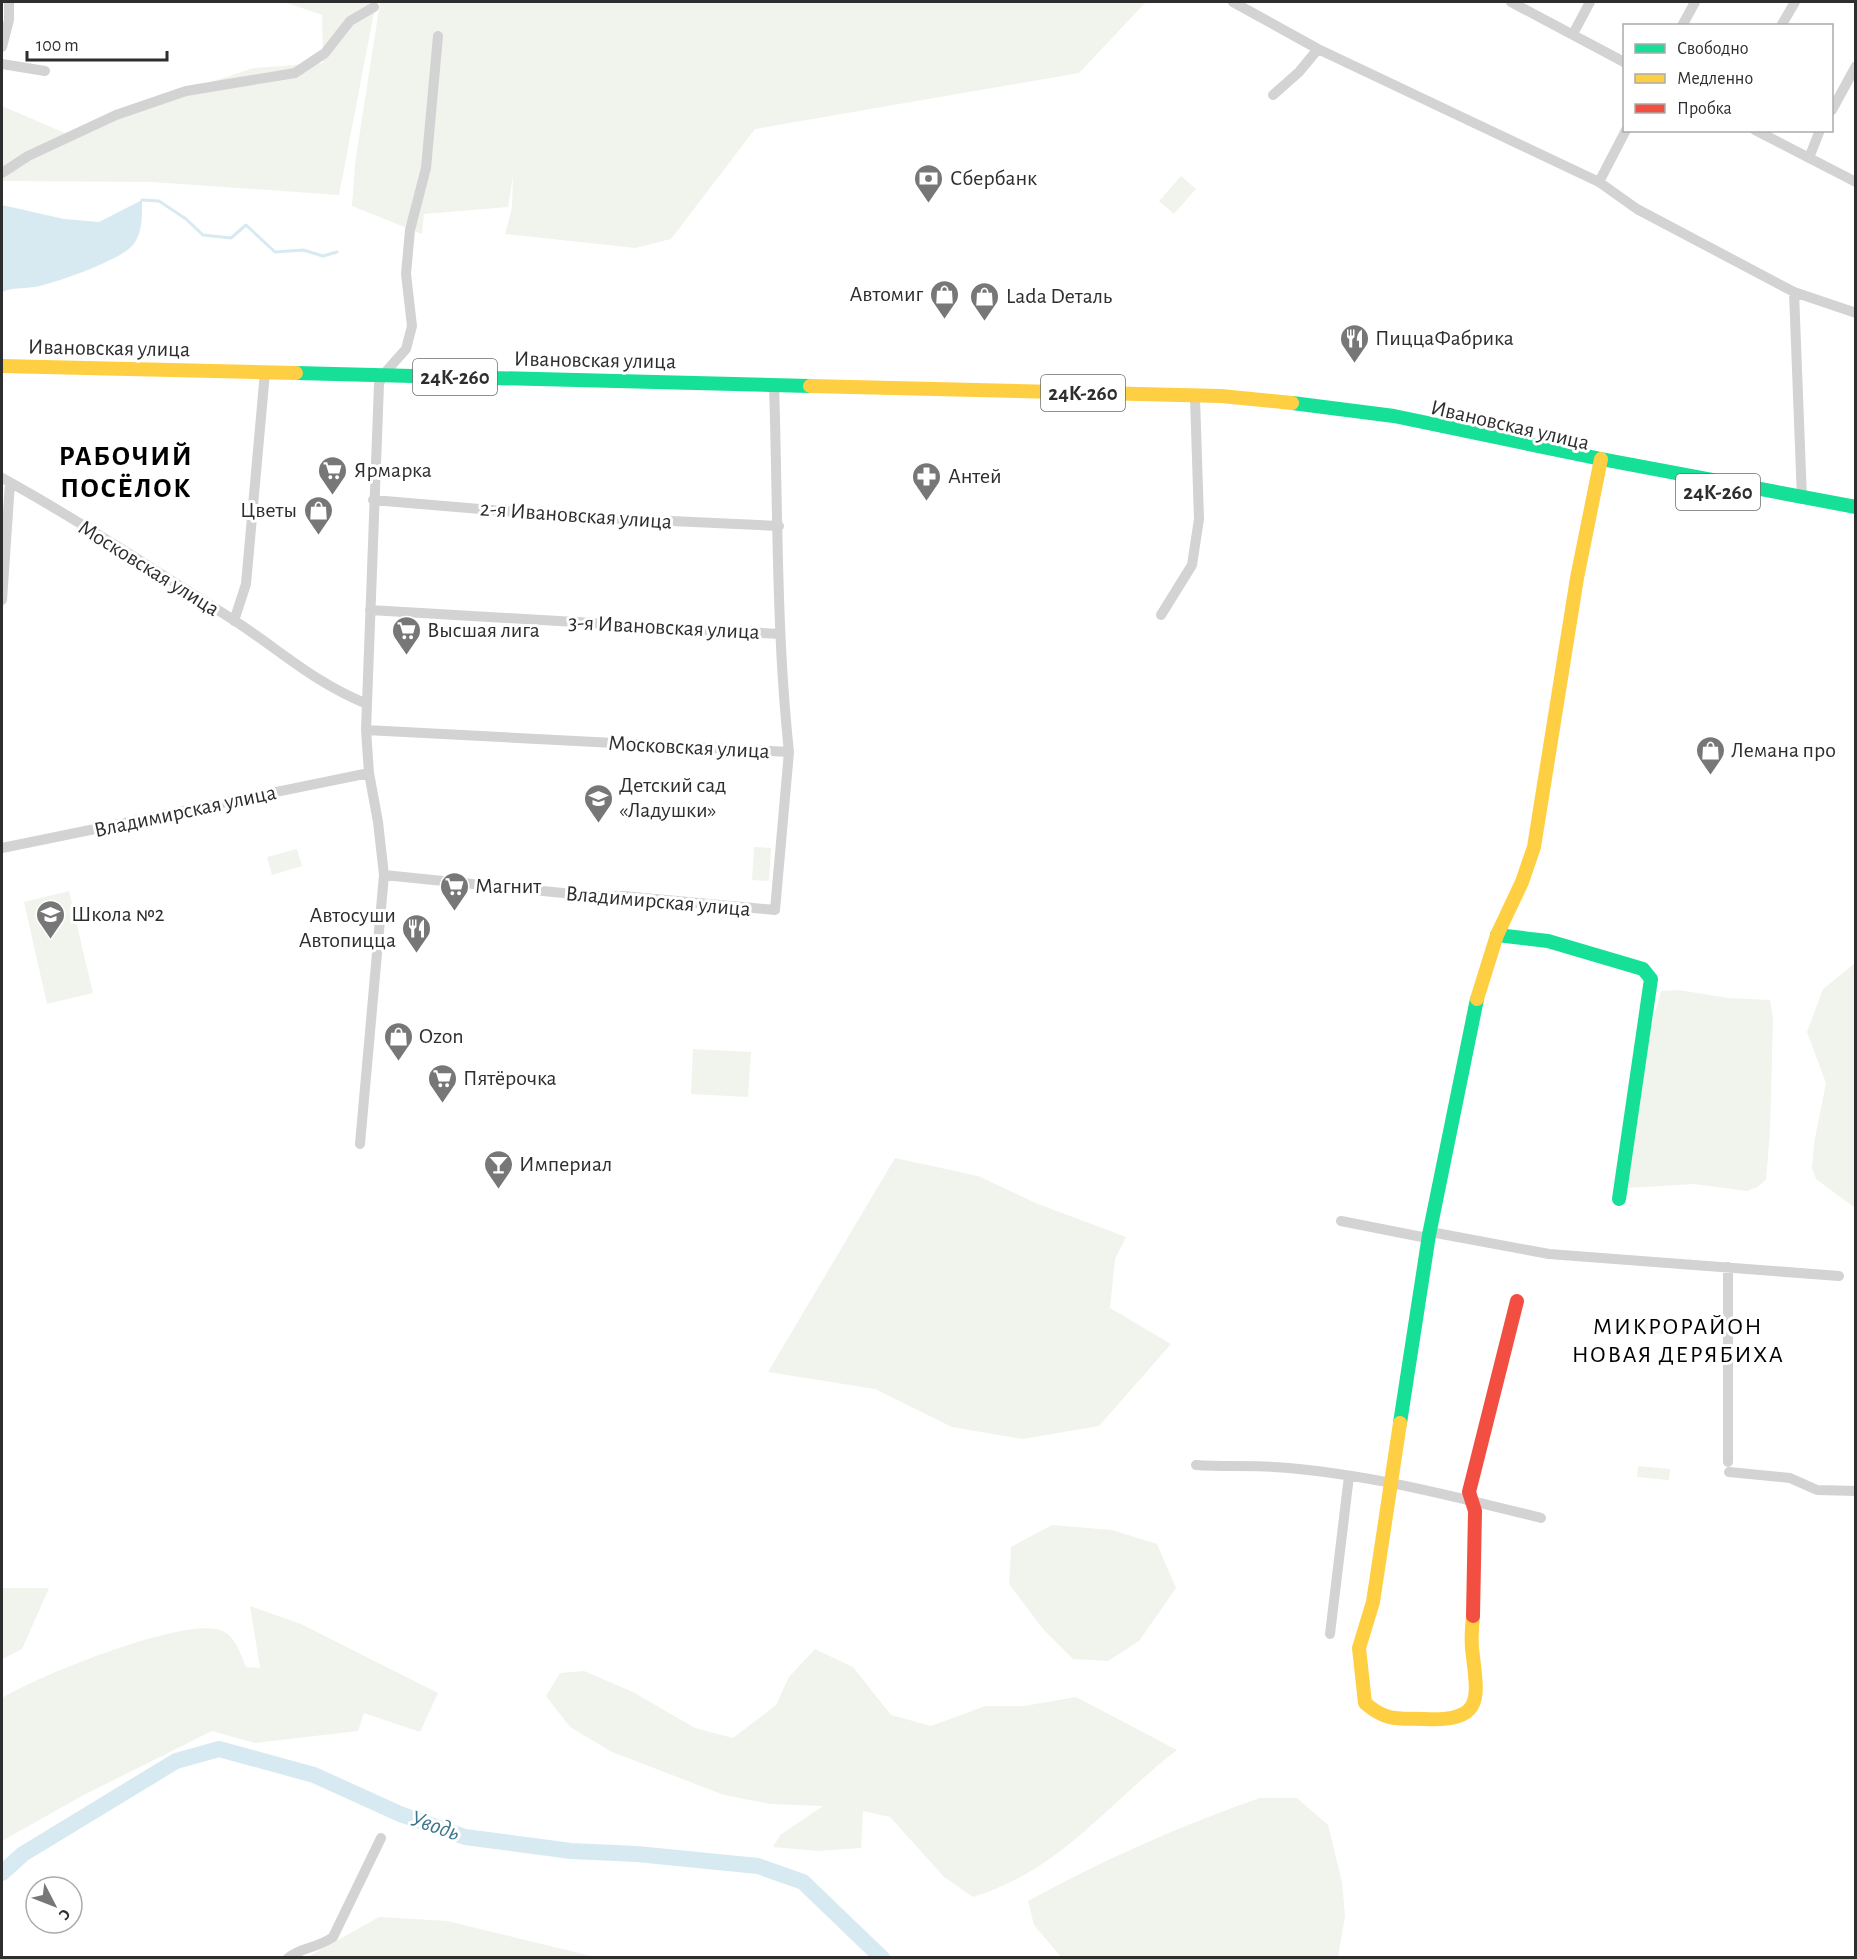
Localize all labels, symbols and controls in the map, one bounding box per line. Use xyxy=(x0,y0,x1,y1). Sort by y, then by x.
scale bar xyxy=(27,24,166,62)
legend xyxy=(1623,24,1833,132)
text: 100 m xyxy=(36,37,79,55)
text: Свободно xyxy=(1677,39,1749,58)
text: Медленно xyxy=(1677,70,1753,88)
text: Пробка xyxy=(1677,99,1732,118)
bank icon: Сбербанк xyxy=(913,162,945,204)
place label: Сбербанк xyxy=(950,167,1037,189)
shop icon: Автомиг xyxy=(928,278,960,320)
shop icon: Lada Dеталь xyxy=(969,280,1001,322)
place label: Автомиг xyxy=(850,283,923,305)
place label: Lada Dеталь xyxy=(1006,285,1113,307)
restaurant icon: ПиццаФабрика xyxy=(1338,322,1370,364)
place label: ПиццаФабрика xyxy=(1375,327,1514,349)
street label: Ивановская улица xyxy=(28,336,190,360)
street label: Ивановская улица xyxy=(514,348,676,372)
road number: 24К-260 xyxy=(413,359,497,395)
road number: 24К-260 xyxy=(1041,375,1125,411)
street label: Ивановская улица xyxy=(1428,396,1592,454)
district label: РАБОЧИЙ ПОСЁЛОК xyxy=(59,442,193,503)
supermarket icon: Ярмарка xyxy=(317,454,349,496)
place label: Ярмарка xyxy=(354,459,432,481)
pharmacy icon: Антей xyxy=(911,460,943,502)
place label: Антей xyxy=(948,465,1002,487)
road number: 24К-260 xyxy=(1676,474,1760,510)
shop icon: Цветы xyxy=(302,494,334,536)
street label: 2-я Ивановская улица xyxy=(479,497,673,533)
place label: Цветы xyxy=(240,499,297,521)
street label: Московская улица xyxy=(75,516,223,620)
street label: 3-я Ивановская улица xyxy=(568,611,760,643)
supermarket icon: Высшая лига xyxy=(390,614,422,656)
place label: Высшая лига xyxy=(427,619,540,641)
street label: Московская улица xyxy=(608,732,770,762)
shop icon: Лемана про xyxy=(1694,734,1726,776)
place label: Лемана про xyxy=(1731,739,1836,761)
place label: Детский сад «Ладушки» xyxy=(619,774,726,821)
street label: Владимирская улица xyxy=(92,781,278,841)
school or university icon: Детский сад «Ладушки» xyxy=(582,782,614,824)
supermarket icon: Магнит xyxy=(438,870,470,912)
place label: Магнит xyxy=(475,875,542,897)
street label: Владимирская улица xyxy=(565,882,751,920)
school or university icon: Школа №2 xyxy=(34,898,66,940)
place label: Школа №2 xyxy=(71,903,165,925)
place label: Автосуши Автопицца xyxy=(299,904,396,951)
restaurant icon: Автосуши Автопицца xyxy=(401,912,433,954)
shop icon: Ozon xyxy=(382,1020,414,1062)
place label: Ozon xyxy=(419,1025,464,1047)
supermarket icon: Пятёрочка xyxy=(426,1062,458,1104)
place label: Пятёрочка xyxy=(463,1067,557,1089)
bar icon: Империал xyxy=(482,1148,514,1190)
place label: Империал xyxy=(519,1153,612,1175)
district label: МИКРОРАЙОН НОВАЯ ДЕРЯБИХА xyxy=(1572,1315,1784,1367)
water label: Уводь xyxy=(407,1806,463,1846)
north arrow xyxy=(24,1875,84,1935)
text: С xyxy=(55,1906,73,1923)

